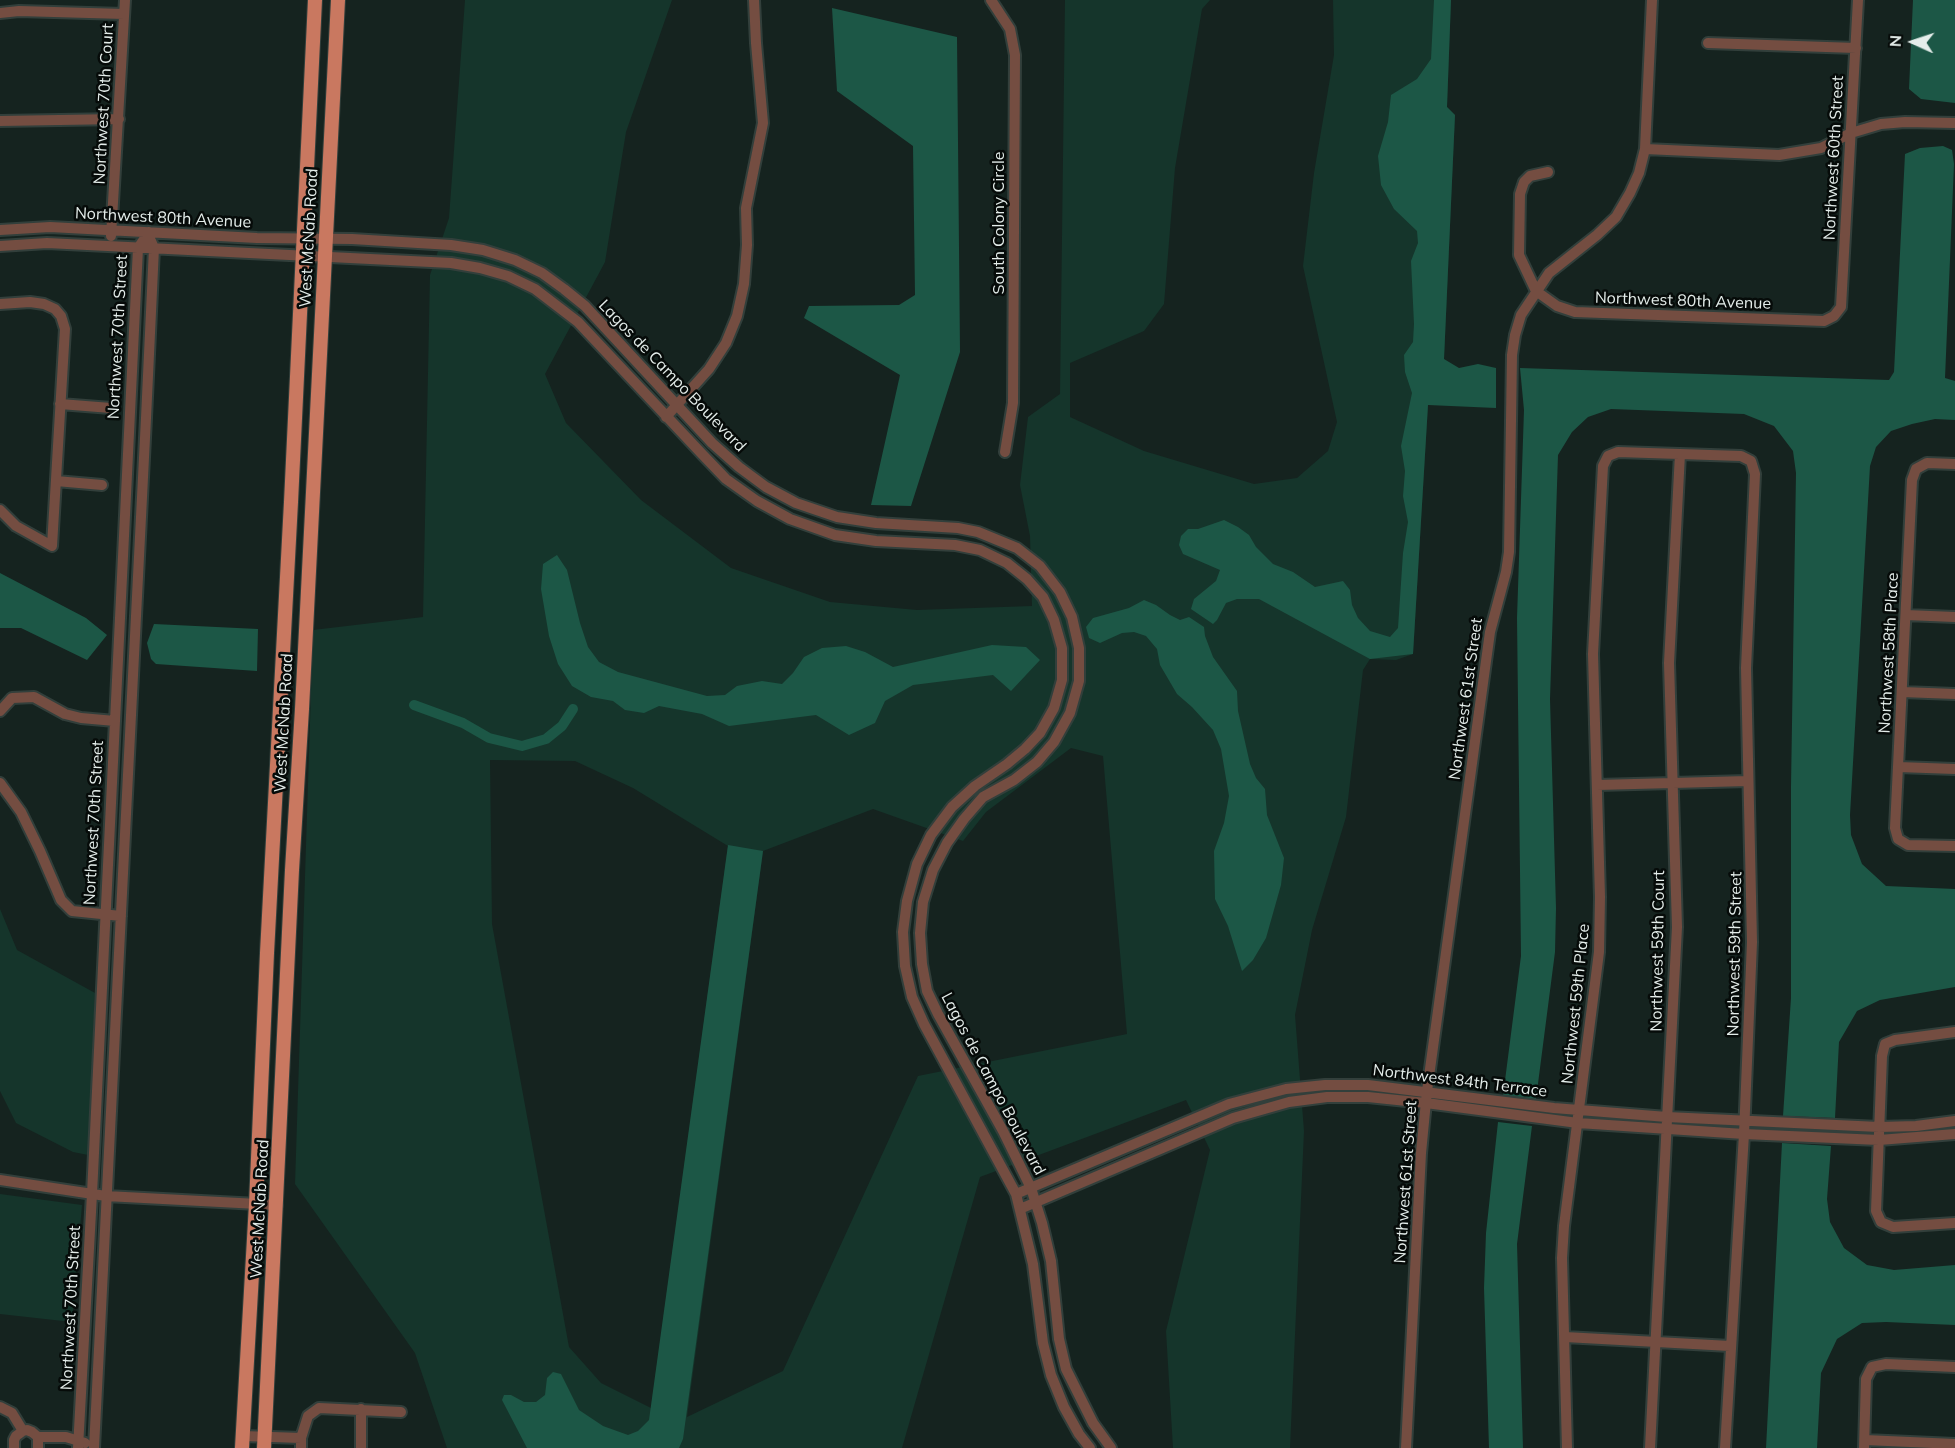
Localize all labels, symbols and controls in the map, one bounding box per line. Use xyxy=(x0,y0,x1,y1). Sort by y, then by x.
north arrow xyxy=(1883,12,1943,72)
street label: Northwest 70th Court xyxy=(90,23,118,185)
text: N xyxy=(1885,34,1905,48)
street label: Northwest 60th Street xyxy=(1820,75,1848,241)
street label: South Colony Circle xyxy=(989,152,1009,294)
street label: West McNab Road xyxy=(296,168,322,308)
street label: Northwest 80th Avenue xyxy=(74,204,252,232)
street label: Northwest 70th Street xyxy=(104,254,132,420)
street label: Northwest 80th Avenue xyxy=(1595,288,1771,314)
street label: Lagos de Campo Boulevard xyxy=(594,296,750,456)
street label: Northwest 58th Place xyxy=(1875,572,1903,734)
street label: Northwest 61st Street xyxy=(1445,617,1487,781)
street label: West McNab Road xyxy=(271,653,297,793)
street label: Northwest 70th Street xyxy=(80,740,108,906)
street label: Northwest 59th Court xyxy=(1647,870,1669,1032)
street label: Northwest 59th Street xyxy=(1724,871,1746,1037)
street label: Northwest 59th Place xyxy=(1558,923,1594,1085)
street label: Lagos de Campo Boulevard xyxy=(937,990,1049,1178)
street label: Northwest 84th Terrace xyxy=(1372,1061,1548,1101)
street label: Northwest 61st Street xyxy=(1391,1100,1421,1264)
street label: West McNab Road xyxy=(247,1139,273,1279)
street label: Northwest 70th Street xyxy=(57,1225,85,1391)

